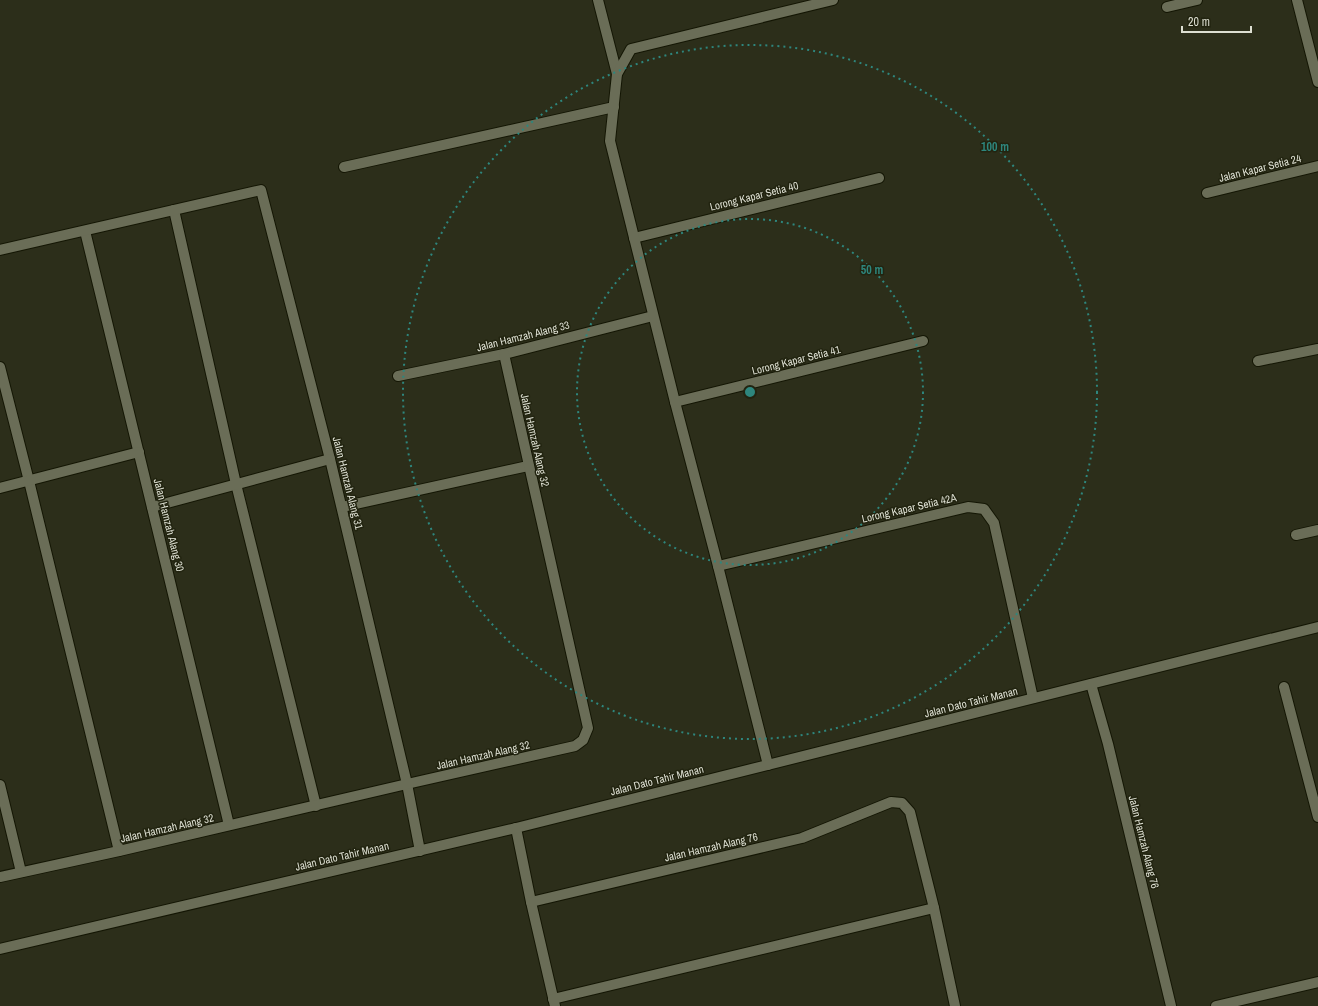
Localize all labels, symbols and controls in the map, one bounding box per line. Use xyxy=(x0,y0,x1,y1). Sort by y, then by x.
scale bar xyxy=(1182,8,1251,34)
text: 20 m xyxy=(1188,14,1210,30)
text: 100 m xyxy=(981,139,1009,155)
street label: Jalan Kapar Setia 24 xyxy=(1217,151,1303,185)
street label: Lorong Kapar Setia 40 xyxy=(708,178,800,214)
text: 50 m xyxy=(861,262,883,278)
street label: Jalan Hamzah Alang 33 xyxy=(475,318,571,354)
street label: Lorong Kapar Setia 41 xyxy=(750,342,842,378)
centre of rings xyxy=(743,385,757,399)
street label: Jalan Hamzah Alang 32 xyxy=(517,392,553,488)
street label: Jalan Hamzah Alang 31 xyxy=(330,435,366,531)
street label: Jalan Hamzah Alang 30 xyxy=(151,477,187,573)
street label: Lorong Kapar Setia 42A xyxy=(860,490,959,526)
street label: Jalan Dato Tahir Manan xyxy=(923,684,1019,720)
street label: Jalan Hamzah Alang 32 xyxy=(435,737,531,773)
street label: Jalan Dato Tahir Manan xyxy=(609,762,705,798)
street label: Jalan Hamzah Alang 76 xyxy=(1126,794,1162,890)
street label: Jalan Hamzah Alang 32 xyxy=(119,810,215,846)
street label: Jalan Hamzah Alang 76 xyxy=(663,829,759,865)
street label: Jalan Dato Tahir Manan xyxy=(294,838,390,874)

